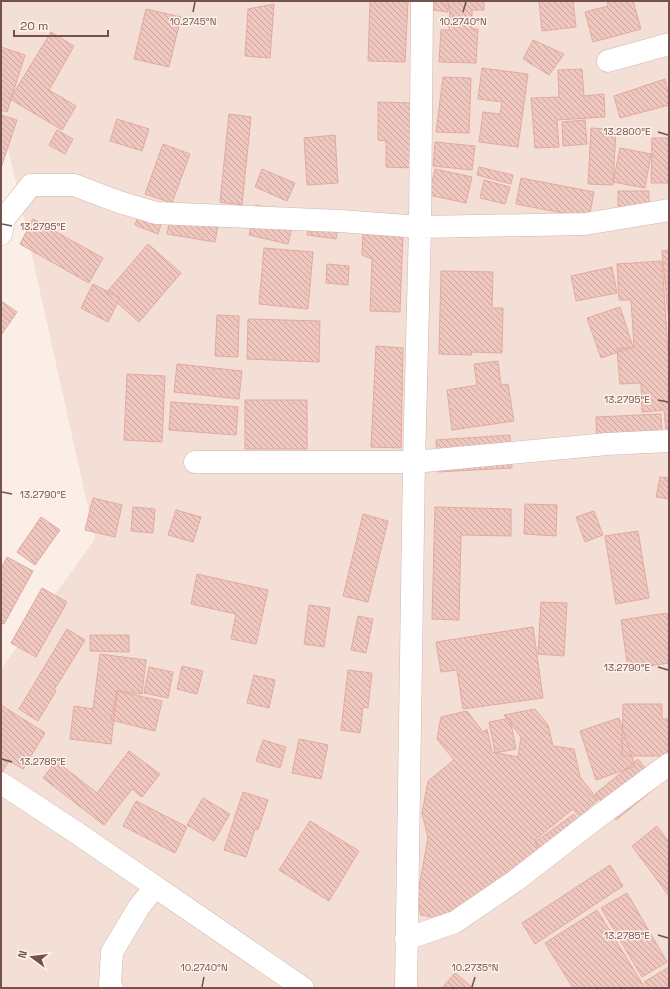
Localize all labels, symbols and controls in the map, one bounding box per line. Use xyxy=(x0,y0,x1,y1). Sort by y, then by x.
scale bar xyxy=(14,12,108,38)
text: 10.2745°N xyxy=(170,15,216,28)
text: 10.2740°N xyxy=(439,15,487,28)
text: 20 m xyxy=(20,18,48,34)
text: 13.2800°E xyxy=(603,125,651,138)
text: 13.2795°E xyxy=(20,220,66,233)
text: 13.2795°E xyxy=(604,393,650,406)
text: 13.2790°E xyxy=(20,488,67,501)
text: 13.2790°E xyxy=(604,661,651,674)
text: 13.2785°E xyxy=(20,755,66,768)
text: 13.2785°E xyxy=(604,929,650,942)
north arrow xyxy=(12,937,52,977)
text: N xyxy=(15,949,30,960)
text: 10.2740°N xyxy=(180,961,228,974)
text: 10.2735°N xyxy=(451,961,499,974)

